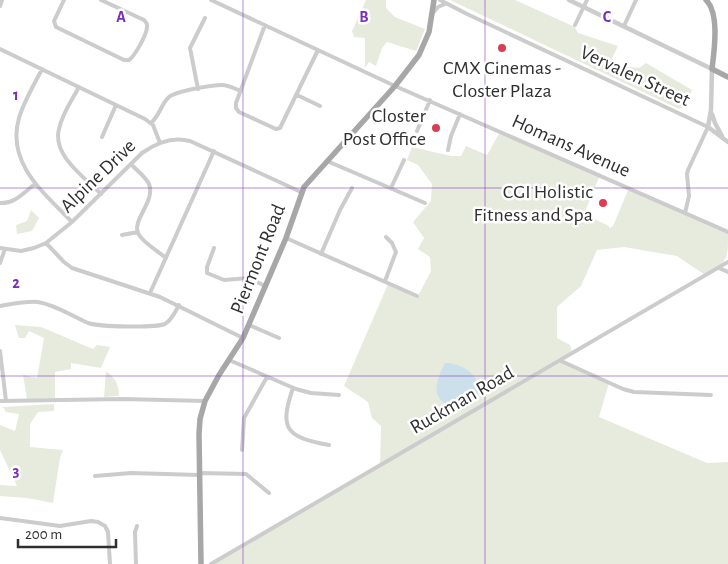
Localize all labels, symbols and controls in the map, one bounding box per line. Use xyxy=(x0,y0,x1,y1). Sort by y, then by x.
text: A xyxy=(116,9,126,25)
text: B xyxy=(359,9,369,25)
text: C xyxy=(603,9,612,25)
marker: CMX Cinemas - Closter Plaza xyxy=(496,42,508,54)
street label: Vervalen Street xyxy=(577,42,694,110)
place label: CMX Cinemas - Closter Plaza xyxy=(443,58,561,101)
text: 1 xyxy=(13,87,19,103)
place label: Closter Post Office xyxy=(343,106,427,149)
street label: Homans Avenue xyxy=(509,111,633,181)
marker: Closter Post Office xyxy=(430,122,442,134)
street label: Alpine Drive xyxy=(57,135,139,217)
place label: CGI Holistic Fitness and Spa xyxy=(474,182,593,225)
marker: CGI Holistic Fitness and Spa xyxy=(597,197,609,209)
street label: Piermont Road xyxy=(227,201,289,317)
text: 2 xyxy=(12,275,20,291)
street label: Ruckman Road xyxy=(407,362,517,438)
text: 3 xyxy=(13,463,20,479)
scale bar xyxy=(18,516,115,548)
text: 200 m xyxy=(25,527,62,542)

